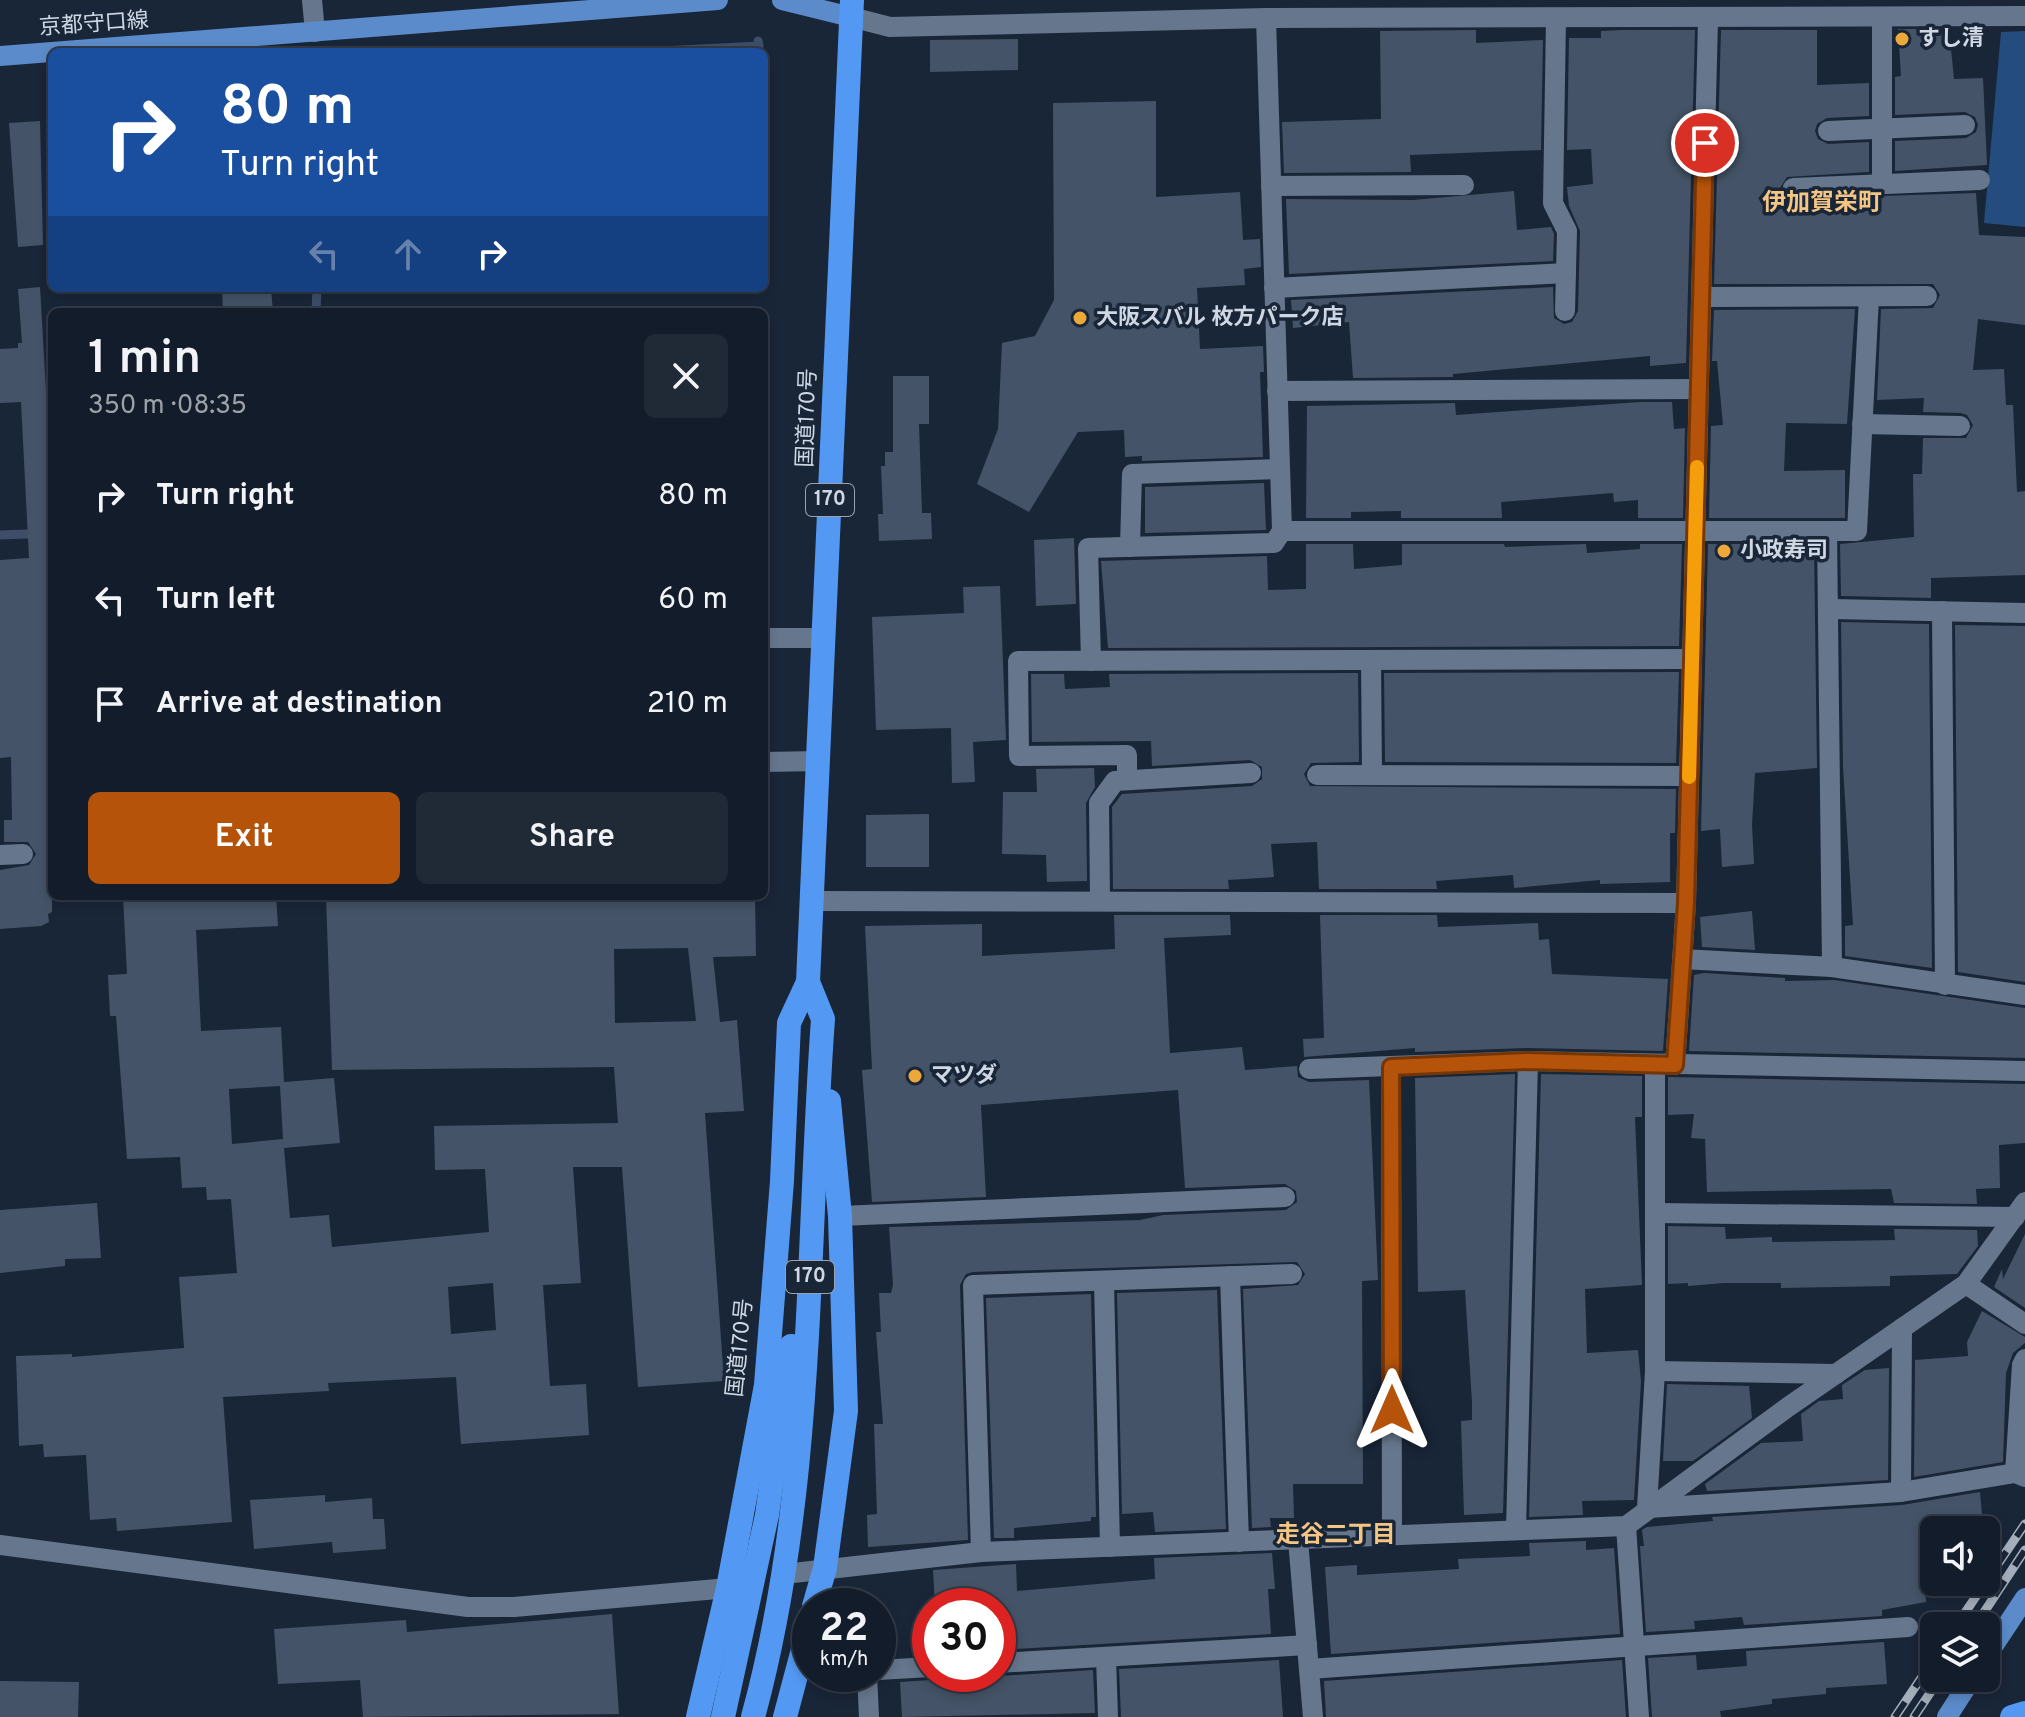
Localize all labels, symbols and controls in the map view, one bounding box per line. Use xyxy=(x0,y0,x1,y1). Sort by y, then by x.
street label: 京都守口線 xyxy=(38,8,150,42)
place label: すし清 xyxy=(1918,26,1984,53)
marker: すし清 xyxy=(1893,30,1911,48)
text: 80 m xyxy=(220,74,354,144)
icon: right xyxy=(88,80,192,184)
pin xyxy=(1671,109,1739,177)
icon: arrive xyxy=(1683,121,1727,165)
text: Turn right xyxy=(220,143,379,189)
district label: 伊加賀栄町 xyxy=(1762,189,1882,219)
icon: left xyxy=(302,232,346,276)
icon: ahead xyxy=(386,232,430,276)
icon: right xyxy=(470,232,514,276)
place label: 大阪スバル 枚方パーク店 xyxy=(1096,305,1344,332)
marker: 大阪スバル 枚方パーク店 xyxy=(1071,309,1089,327)
text: 1 min xyxy=(88,330,201,390)
button: close xyxy=(644,334,728,418)
street label: 国道170号 xyxy=(793,368,823,468)
text: 350 m · 08:35 xyxy=(88,390,247,423)
icon: right xyxy=(88,474,132,518)
text: Turn right xyxy=(156,478,294,515)
text: 80 m xyxy=(658,478,728,515)
road number: 170 xyxy=(806,484,854,516)
place label: 小政寿司 xyxy=(1740,538,1828,565)
marker: 小政寿司 xyxy=(1715,542,1733,560)
icon: left xyxy=(88,578,132,622)
text: Turn left xyxy=(156,582,276,619)
text: 60 m xyxy=(658,582,728,619)
icon: arrive xyxy=(88,682,132,726)
text: Arrive at destination xyxy=(156,686,442,723)
text: 210 m xyxy=(647,686,728,723)
button: Exit xyxy=(88,792,400,884)
button: Share xyxy=(416,792,728,884)
place label: マツダ xyxy=(931,1063,997,1090)
marker: マツダ xyxy=(906,1067,924,1085)
road number: 170 xyxy=(786,1261,834,1293)
street label: 国道170号 xyxy=(722,1297,760,1399)
position arrow xyxy=(1350,1368,1434,1452)
map controls xyxy=(1920,1516,2000,1692)
button: sound xyxy=(1920,1516,2000,1596)
district label: 走谷二丁目 xyxy=(1276,1521,1396,1551)
speed limit sign: 30 xyxy=(912,1588,1016,1692)
text: 22 xyxy=(820,1605,868,1655)
button: layers xyxy=(1920,1612,2000,1692)
text: km/h xyxy=(820,1647,868,1673)

